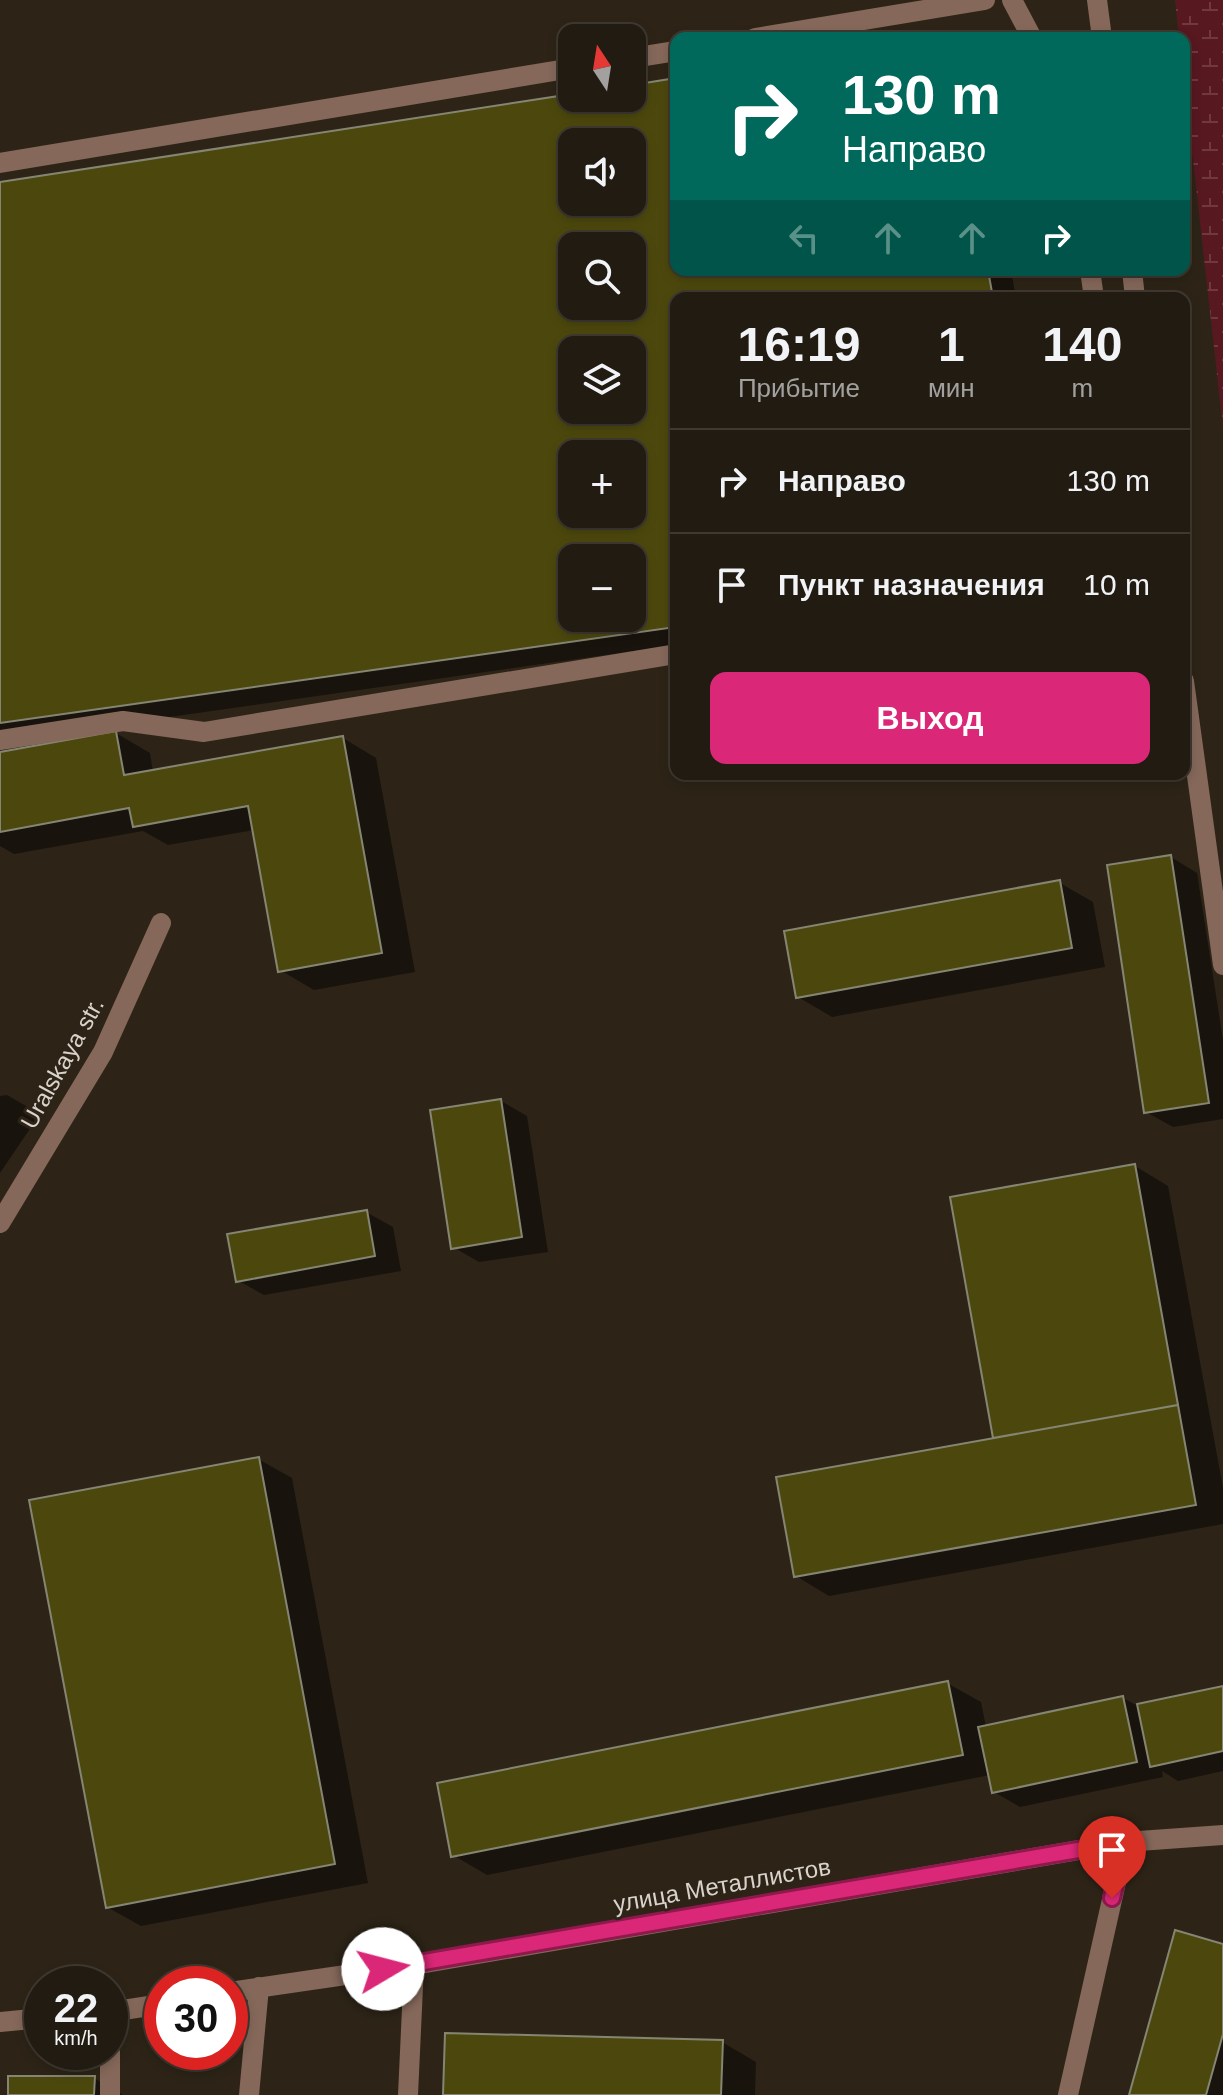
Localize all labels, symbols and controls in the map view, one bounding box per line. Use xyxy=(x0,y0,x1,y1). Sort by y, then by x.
north arrow xyxy=(558,24,646,112)
map controls xyxy=(558,24,646,632)
text: 130 m xyxy=(842,63,1001,126)
icon: right xyxy=(710,64,814,168)
button: sound xyxy=(558,128,646,216)
text: Направо xyxy=(842,129,986,170)
icon: left xyxy=(782,216,826,260)
icon: ahead xyxy=(866,216,910,260)
icon: ahead xyxy=(950,216,994,260)
icon: right xyxy=(1034,216,1078,260)
button: search xyxy=(558,232,646,320)
text: 16:19 xyxy=(738,318,860,371)
text: 1 xyxy=(938,318,965,371)
text: 140 xyxy=(1042,318,1122,371)
button: layers xyxy=(558,336,646,424)
text: Прибытие xyxy=(738,373,860,403)
text: мин xyxy=(928,373,975,403)
text: m xyxy=(1072,373,1093,403)
button: + xyxy=(558,440,646,528)
icon: right xyxy=(710,459,754,503)
text: Направо xyxy=(778,464,906,497)
text: 130 m xyxy=(1067,464,1150,497)
button: − xyxy=(558,544,646,632)
icon: arrive xyxy=(710,563,754,607)
text: Пункт назначения xyxy=(778,568,1045,601)
text: 10 m xyxy=(1083,568,1150,601)
button: Выход xyxy=(710,672,1150,764)
street label: Uralskaya str. xyxy=(15,993,109,1133)
pin xyxy=(1078,1816,1146,1898)
icon: arrive xyxy=(1090,1828,1134,1872)
street label: улица Металлистов xyxy=(611,1853,833,1917)
position arrow xyxy=(341,1927,425,2011)
speed limit sign: 30 xyxy=(144,1966,248,2070)
text: 22 xyxy=(54,1986,98,2030)
text: km/h xyxy=(54,2027,98,2049)

